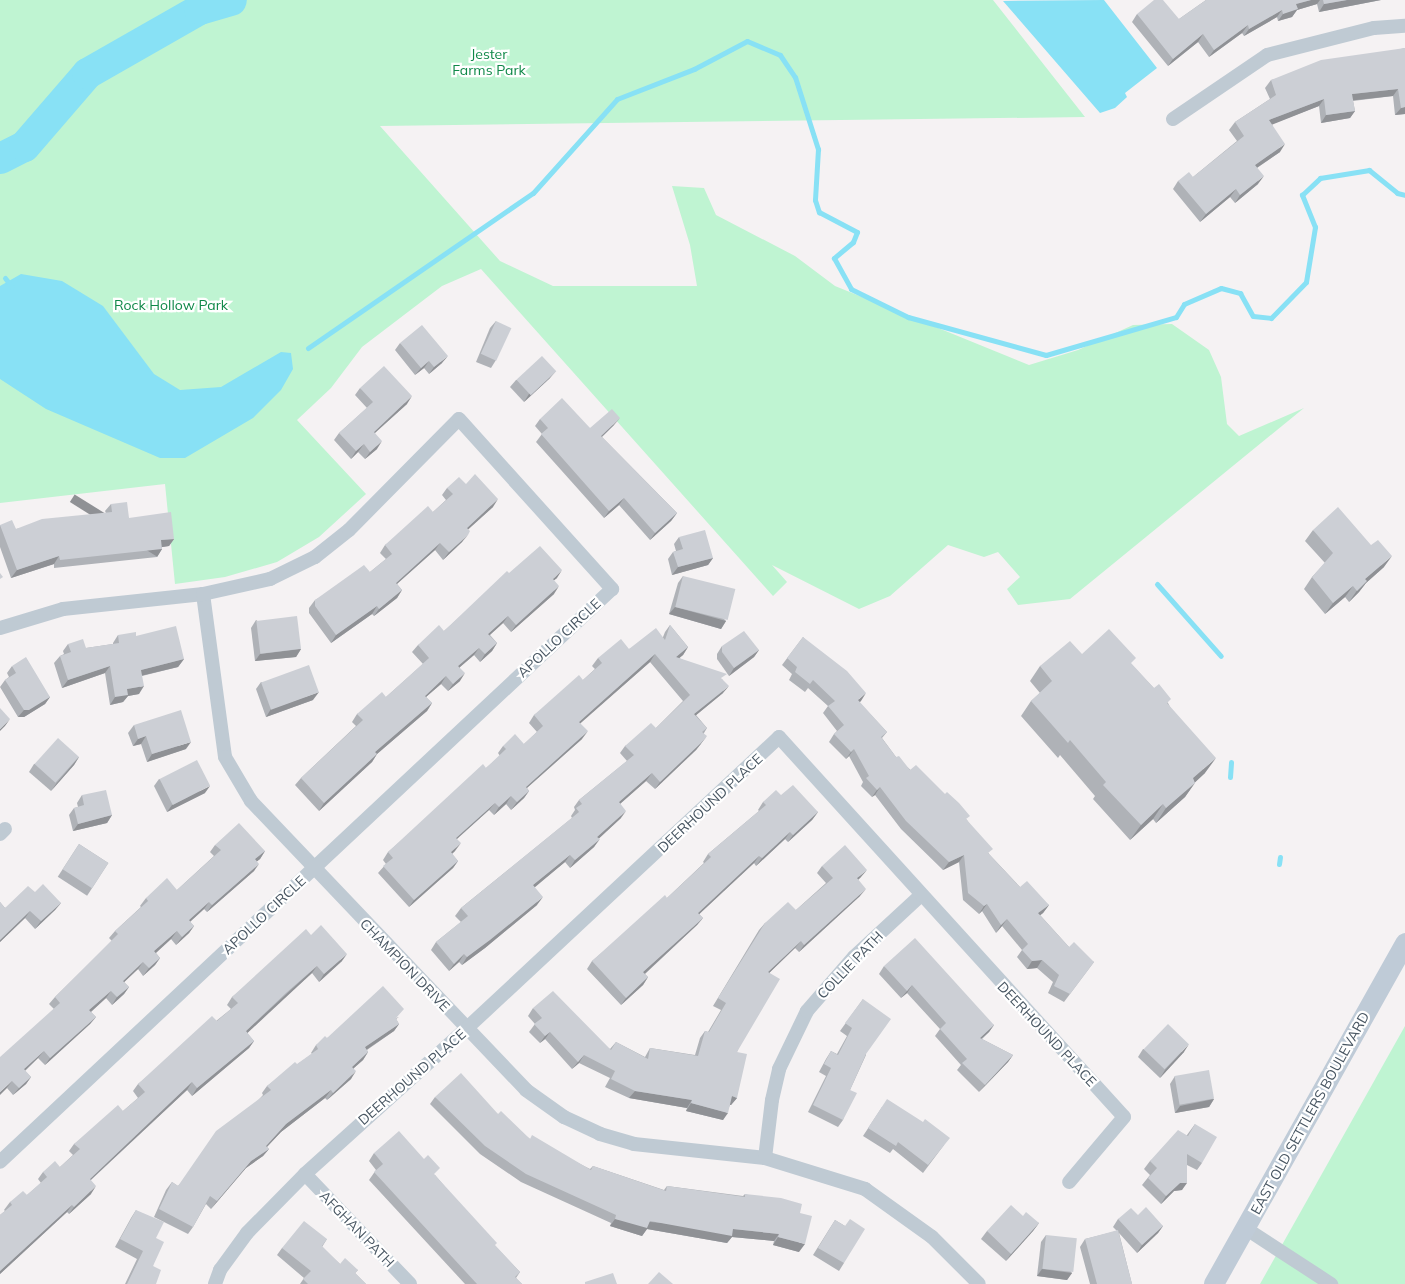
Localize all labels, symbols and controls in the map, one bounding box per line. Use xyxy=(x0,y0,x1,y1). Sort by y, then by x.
park label: Jester Farms Park xyxy=(452,46,526,78)
park label: Rock Hollow Park xyxy=(114,297,228,313)
street label: APOLLO CIRCLE xyxy=(514,595,604,681)
street label: DEERHOUND PLACE xyxy=(654,750,766,856)
street label: APOLLO CIRCLE xyxy=(219,872,309,958)
street label: CHAMPION DRIVE xyxy=(357,915,453,1015)
street label: COLLIE PATH xyxy=(814,928,886,1002)
street label: DEERHOUND PLACE xyxy=(994,978,1100,1090)
street label: EAST OLD SETTLERS BOULEVARD xyxy=(1247,1009,1373,1217)
street label: DEERHOUND PLACE xyxy=(355,1026,469,1128)
street label: AFGHAN PATH xyxy=(316,1187,398,1271)

